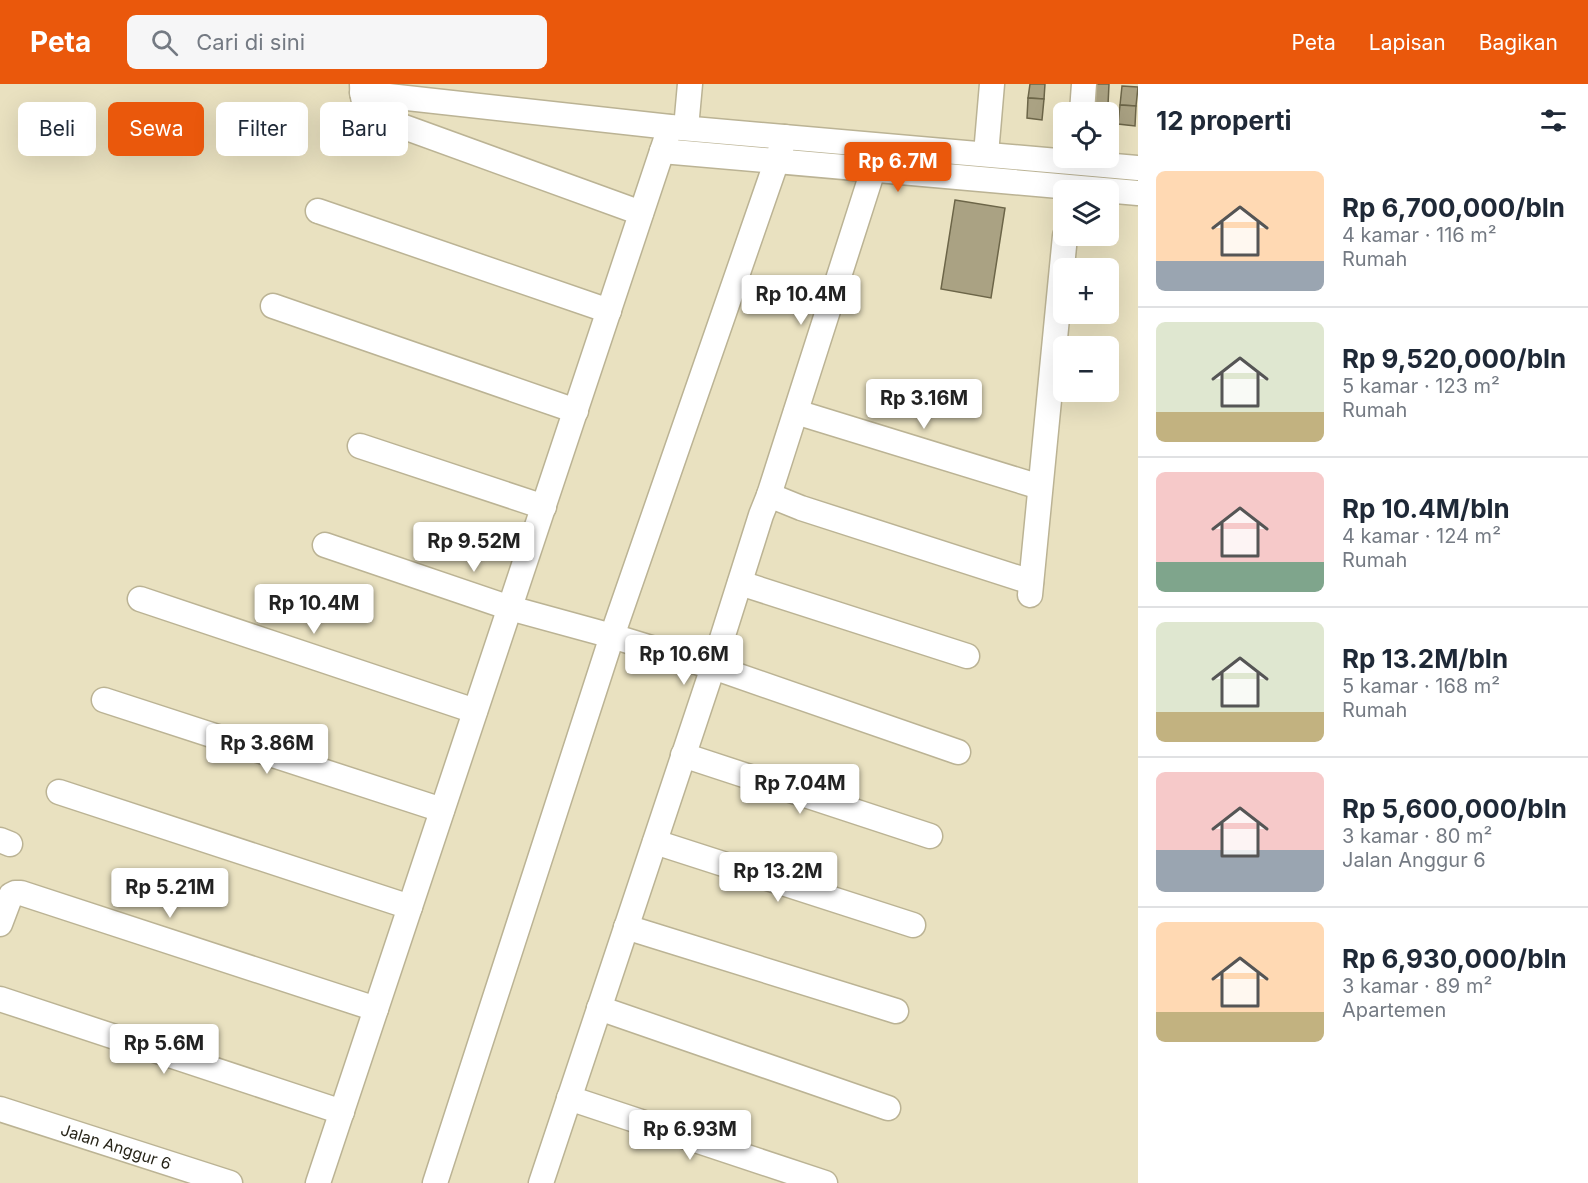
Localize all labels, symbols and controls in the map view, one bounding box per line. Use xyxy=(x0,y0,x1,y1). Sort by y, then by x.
search box xyxy=(127,15,547,69)
text: Peta xyxy=(30,25,91,59)
icon: search xyxy=(148,26,181,59)
text: Cari di sini xyxy=(196,29,305,55)
text: Peta xyxy=(1292,30,1336,55)
text: Lapisan xyxy=(1369,30,1446,55)
text: Bagikan xyxy=(1479,30,1558,55)
chip: Beli xyxy=(18,102,96,156)
chip: Sewa xyxy=(108,102,204,156)
chip: Filter xyxy=(216,102,308,156)
chip: Baru xyxy=(320,102,408,156)
map controls xyxy=(1053,102,1119,402)
button: locate xyxy=(1053,102,1119,168)
icon: filters xyxy=(1537,104,1570,137)
text: 12 properti xyxy=(1156,105,1292,136)
pin: Rp 6.7M xyxy=(843,142,953,193)
text: Rp 6.7M xyxy=(858,149,938,173)
button: layers xyxy=(1053,180,1119,246)
text: Rp 6,700,000/bln xyxy=(1342,192,1565,223)
icon: home xyxy=(1204,195,1276,267)
text: 4 kamar · 116 m² xyxy=(1342,223,1497,247)
text: Rumah xyxy=(1342,247,1407,271)
button: + xyxy=(1053,258,1119,324)
pin: Rp 10.4M xyxy=(739,275,863,326)
text: Rp 10.4M xyxy=(756,282,846,306)
button: − xyxy=(1053,336,1119,402)
text: Rp 9,520,000/bln xyxy=(1342,343,1566,374)
icon: home xyxy=(1204,346,1276,418)
text: 5 kamar · 123 m² xyxy=(1342,374,1500,398)
pin: Rp 3.16M xyxy=(862,379,986,430)
text: Rp 3.16M xyxy=(880,386,968,410)
text: Rumah xyxy=(1342,398,1407,422)
text: Rp 10.4M/bln xyxy=(1342,493,1510,524)
icon: home xyxy=(1204,496,1276,568)
pin: Rp 9.52M xyxy=(412,522,536,573)
text: 4 kamar · 124 m² xyxy=(1342,524,1501,548)
text: Rp 9.52M xyxy=(427,529,521,553)
text: Rumah xyxy=(1342,548,1407,572)
pin: Rp 10.4M xyxy=(252,584,376,635)
text: Rp 10.4M xyxy=(269,591,359,615)
pin: Rp 10.6M xyxy=(622,635,746,686)
text: Rp 10.6M xyxy=(639,642,729,666)
text: Rp 13.2M/bln xyxy=(1342,643,1508,674)
icon: home xyxy=(1204,646,1276,718)
text: 5 kamar · 168 m² xyxy=(1342,674,1500,698)
text: Rumah xyxy=(1342,698,1407,722)
pin: Rp 3.86M xyxy=(205,724,329,775)
text: Rp 3.86M xyxy=(220,731,314,755)
pin: Rp 7.04M xyxy=(738,764,862,815)
text: Rp 7.04M xyxy=(754,771,846,795)
text: Rp 5,600,000/bln xyxy=(1342,793,1567,824)
icon: home xyxy=(1204,796,1276,868)
text: 3 kamar · 80 m² xyxy=(1342,824,1492,848)
text: Jalan Anggur 6 xyxy=(1342,848,1486,872)
pin: Rp 13.2M xyxy=(716,852,840,903)
text: Rp 13.2M xyxy=(733,859,823,883)
pin: Rp 5.21M xyxy=(108,868,232,919)
text: Rp 5.21M xyxy=(125,875,215,899)
text: Rp 6,930,000/bln xyxy=(1342,943,1567,974)
icon: home xyxy=(1204,946,1276,1018)
text: 3 kamar · 89 m² xyxy=(1342,974,1492,998)
text: Apartemen xyxy=(1342,998,1446,1022)
pin: Rp 5.6M xyxy=(109,1024,219,1075)
text: Rp 5.6M xyxy=(124,1031,204,1055)
pin: Rp 6.93M xyxy=(628,1110,752,1161)
text: Rp 6.93M xyxy=(643,1117,737,1141)
street label: Jalan Anggur 6 xyxy=(58,1119,174,1173)

